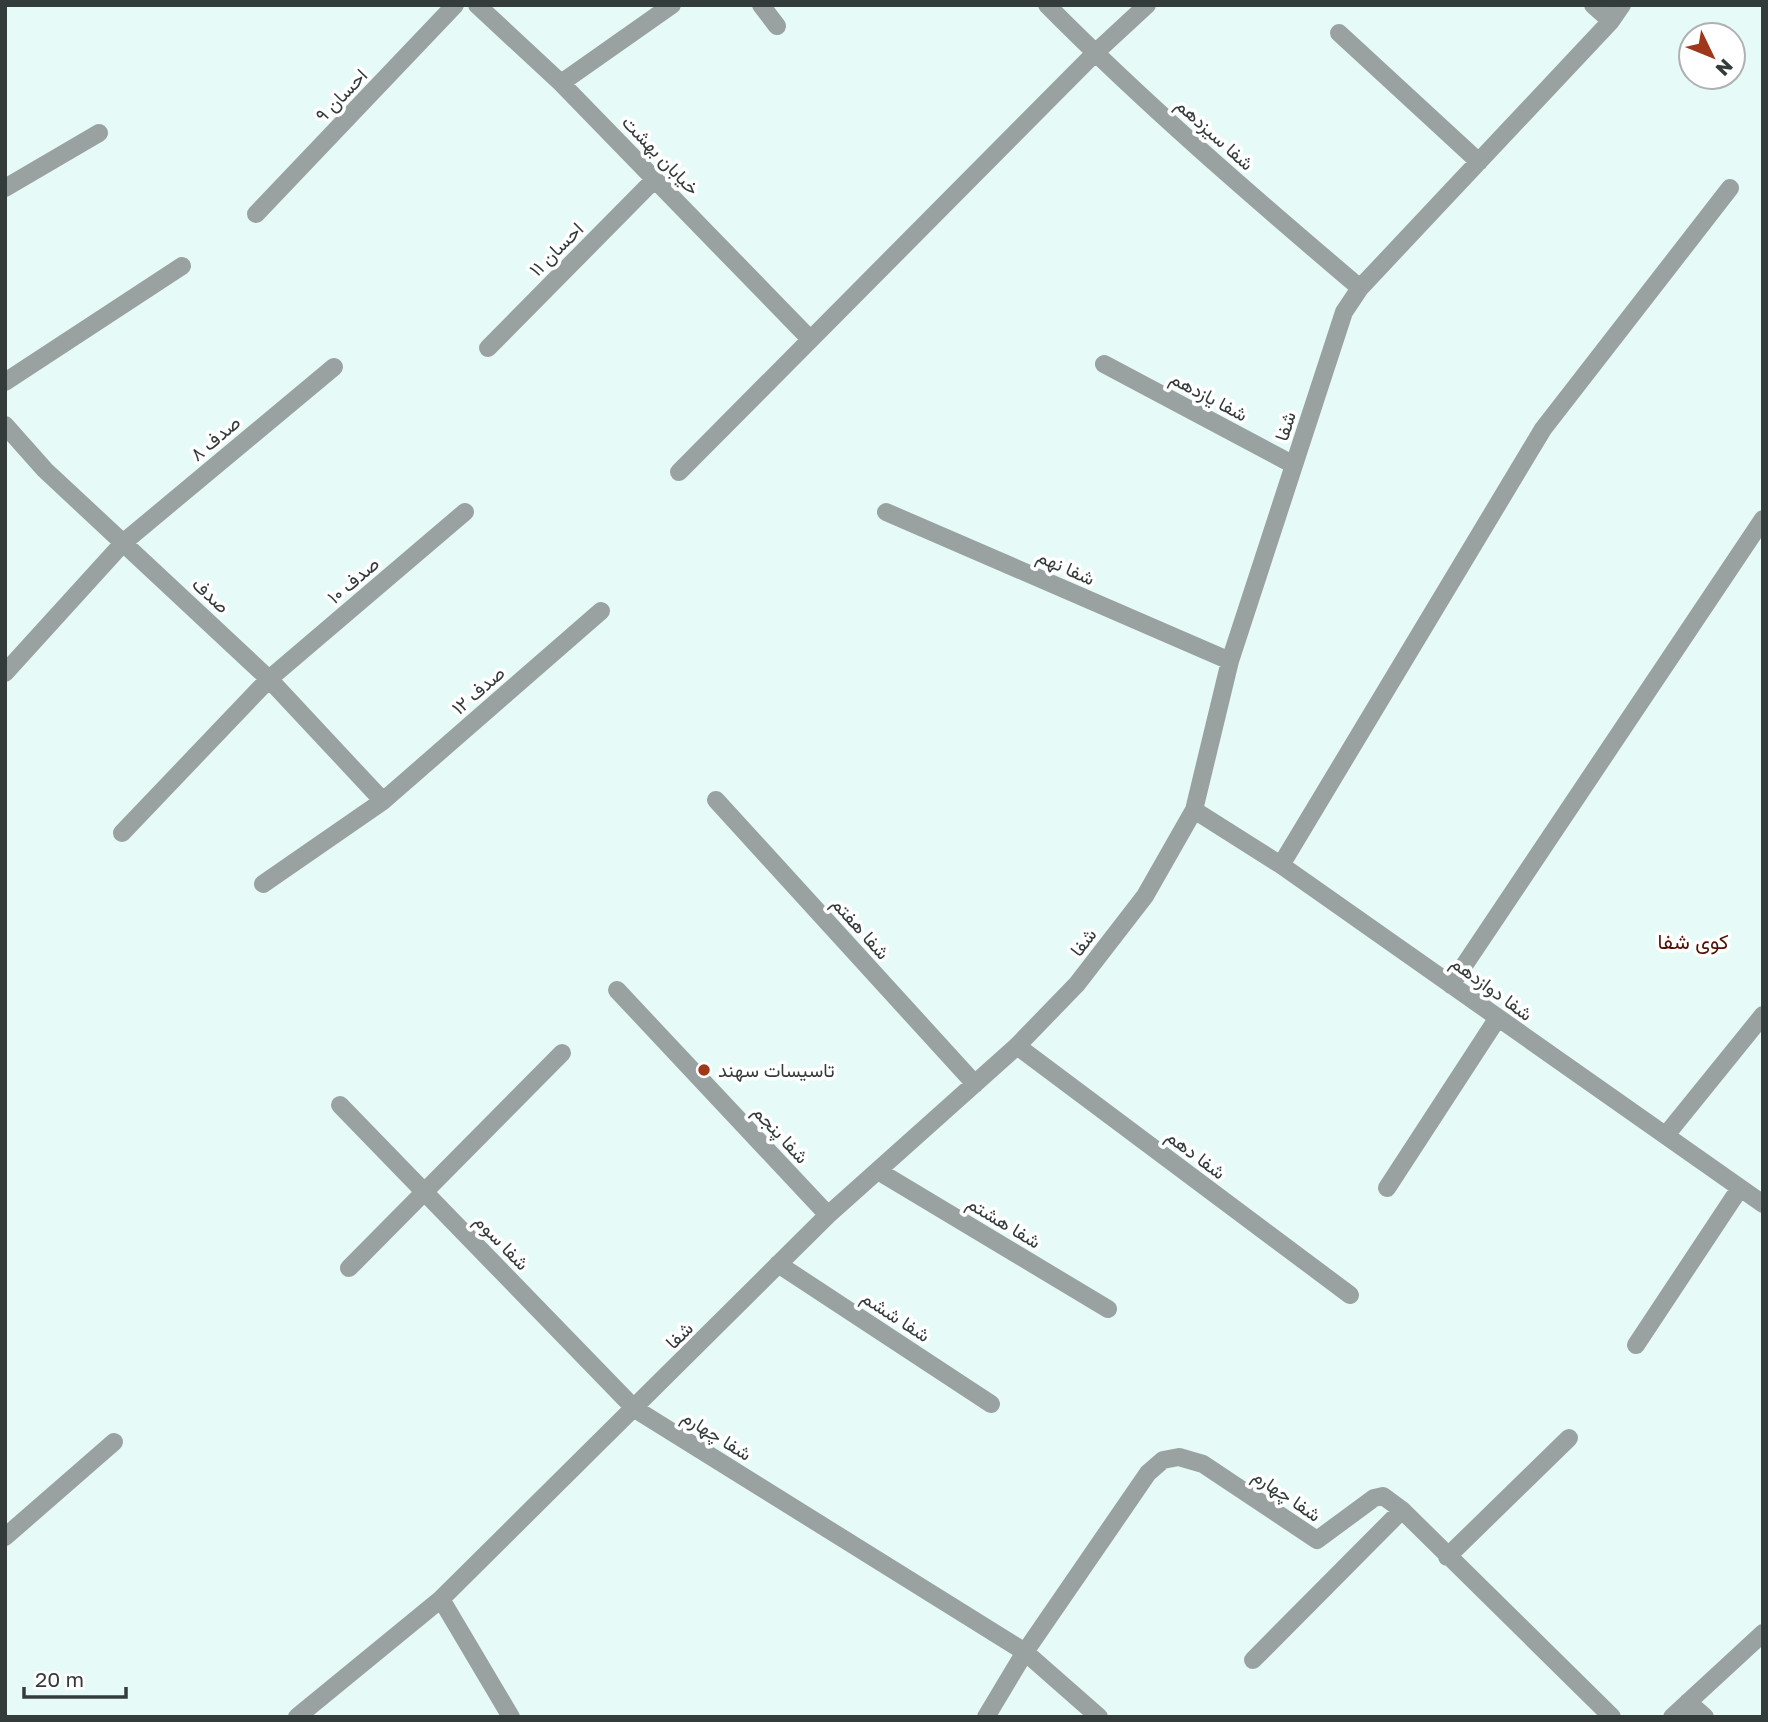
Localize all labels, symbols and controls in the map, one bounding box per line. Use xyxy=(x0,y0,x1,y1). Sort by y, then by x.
north arrow xyxy=(1677,21,1747,91)
text: N xyxy=(1711,55,1738,81)
street label: احسان ۹ xyxy=(310,63,371,126)
street label: شفا سیزدهم xyxy=(1170,93,1259,176)
street label: خیابان بهشت xyxy=(617,110,705,200)
street label: احسان ۱۱ xyxy=(524,217,587,280)
street label: شفا یازدهم xyxy=(1166,366,1252,427)
street label: شفا xyxy=(1269,408,1300,443)
street label: صدف ۸ xyxy=(185,410,244,465)
street label: شفا نهم xyxy=(1033,544,1099,591)
street label: صدف ۱۰ xyxy=(322,551,383,608)
street label: صدف xyxy=(188,572,235,618)
street label: صدف ۱۲ xyxy=(446,660,509,719)
street label: شفا هفتم xyxy=(826,892,895,965)
street label: شفا xyxy=(1064,923,1101,960)
district label: کوی شفا xyxy=(1657,928,1729,955)
street label: شفا دوازدهم xyxy=(1446,950,1538,1027)
place label: تاسیسات سهند xyxy=(718,1058,834,1082)
marker: تاسیسات سهند xyxy=(696,1062,712,1078)
street label: شفا پنجم xyxy=(746,1100,814,1170)
street label: شفا دهم xyxy=(1161,1124,1231,1185)
street label: شفا هشتم xyxy=(962,1191,1045,1254)
street label: شفا سوم xyxy=(469,1209,535,1276)
street label: شفا ششم xyxy=(857,1285,935,1348)
street label: شفا xyxy=(660,1316,697,1353)
street label: شفا چهارم xyxy=(677,1404,756,1467)
street label: شفا چهارم xyxy=(1247,1463,1326,1528)
scale bar xyxy=(24,1656,126,1700)
text: 20 m xyxy=(35,1666,84,1692)

